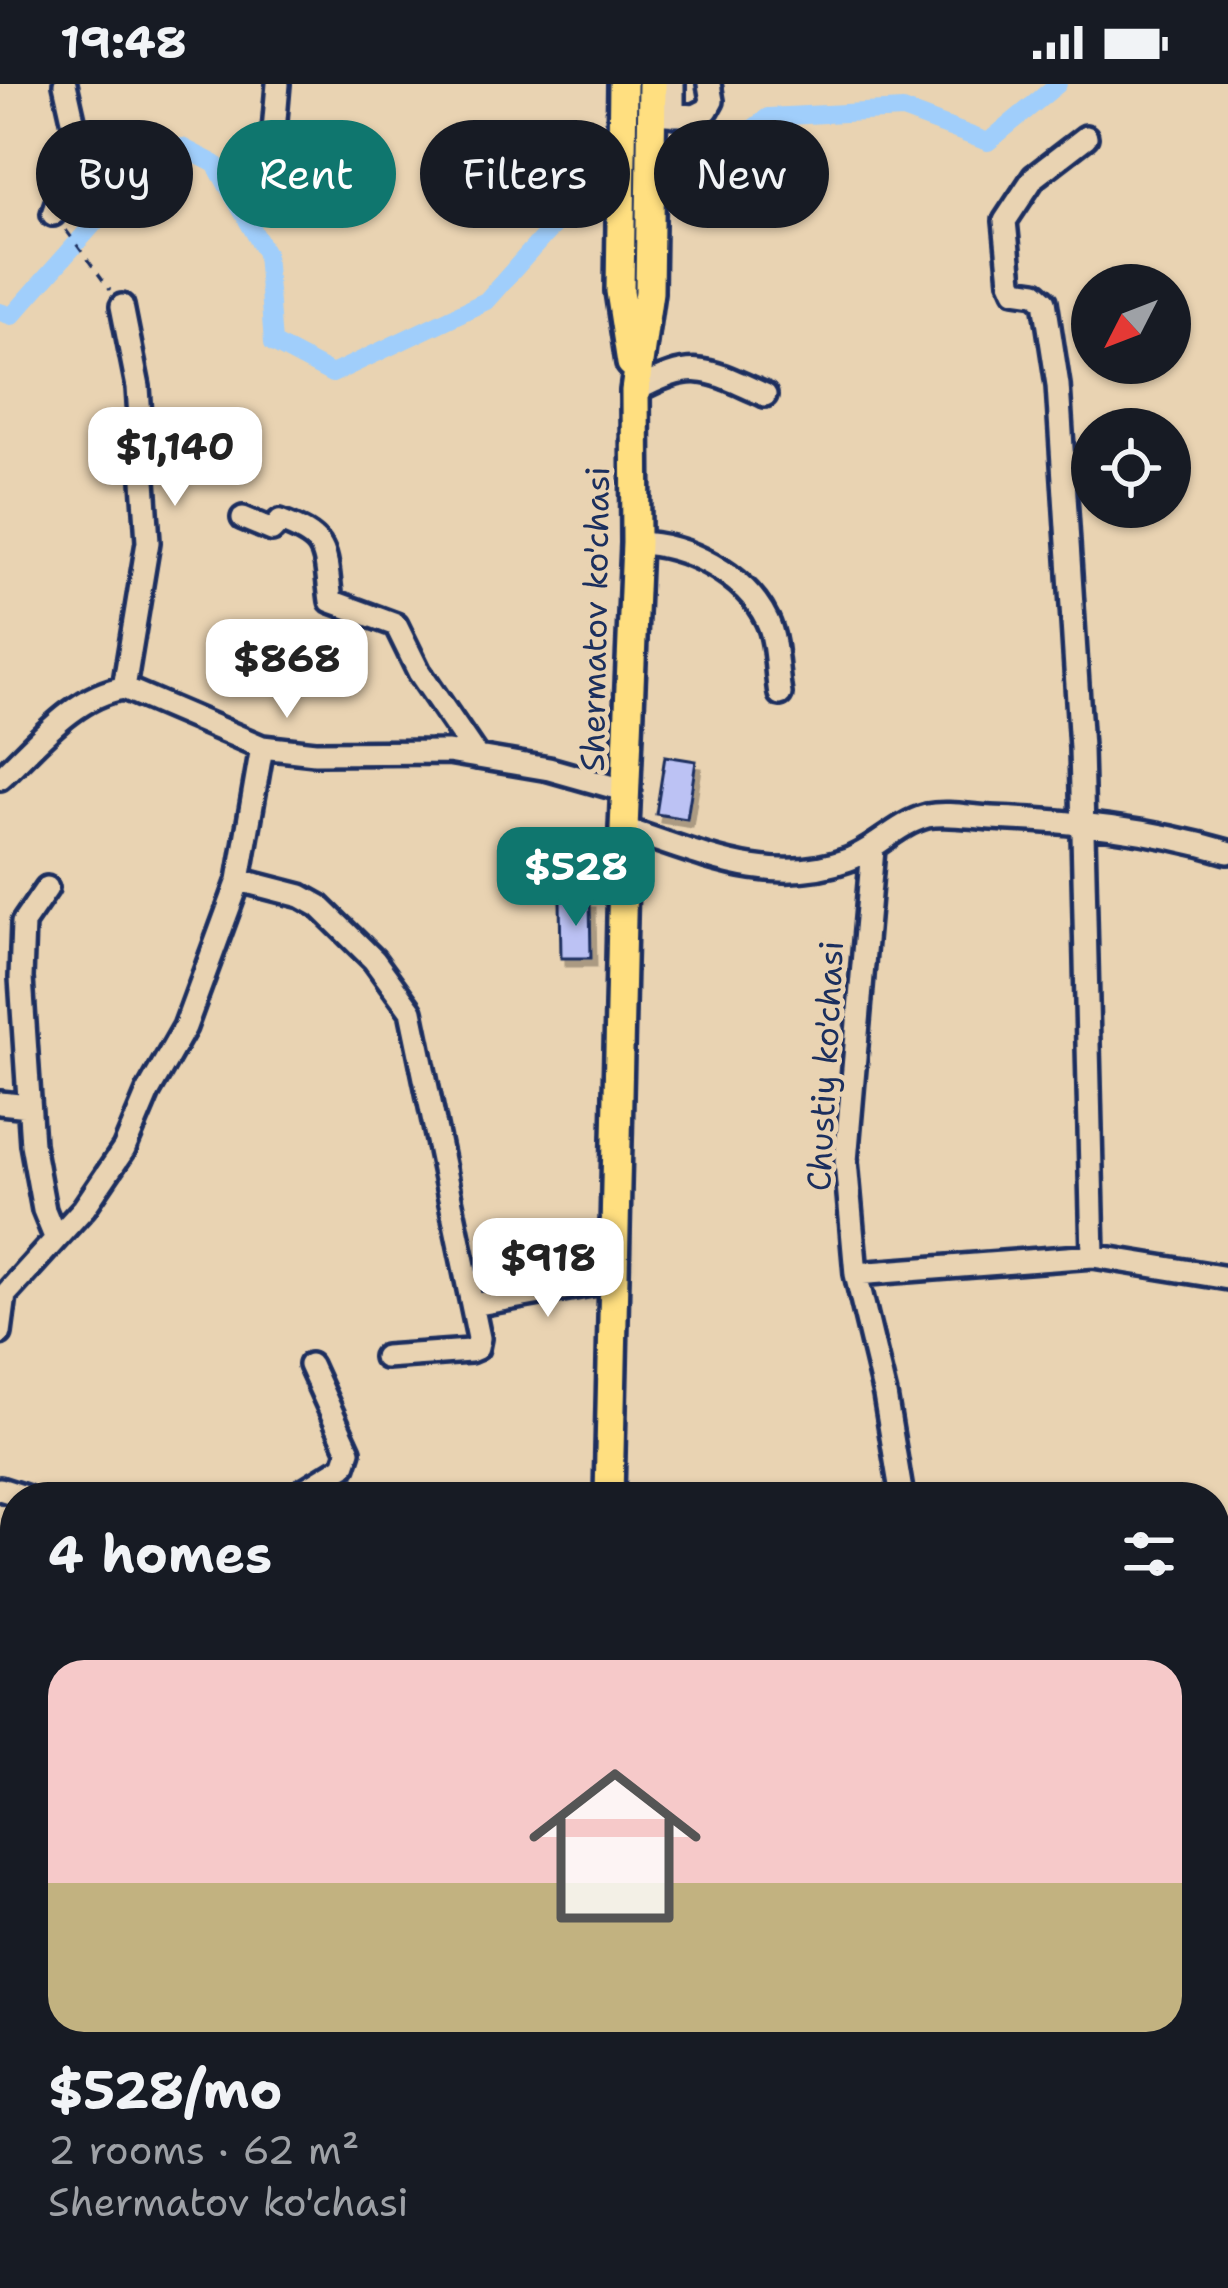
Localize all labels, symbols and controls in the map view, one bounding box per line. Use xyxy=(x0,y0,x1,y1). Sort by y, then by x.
text: 19:48 xyxy=(60,12,187,72)
chip: Buy xyxy=(36,120,193,228)
chip: Rent xyxy=(217,120,396,228)
chip: Filters xyxy=(420,120,630,228)
chip: New xyxy=(654,120,829,228)
north arrow xyxy=(1071,264,1191,384)
map controls xyxy=(1071,264,1191,528)
pin: $1,140 xyxy=(77,407,273,509)
button: locate xyxy=(1071,408,1191,528)
text: $1,140 xyxy=(115,420,235,472)
street label: Shermatov ko'chasi xyxy=(570,466,620,772)
pin: $868 xyxy=(216,619,358,721)
text: $868 xyxy=(233,632,341,684)
pin: $528 xyxy=(505,827,647,929)
text: $528 xyxy=(524,840,628,892)
street label: Chustiy ko'chasi xyxy=(796,940,854,1192)
pin: $918 xyxy=(477,1218,619,1320)
text: $918 xyxy=(500,1231,596,1283)
text: 4 homes xyxy=(48,1520,272,1588)
icon: filters xyxy=(1116,1521,1182,1587)
icon: home xyxy=(507,1738,723,1954)
text: $528/mo xyxy=(48,2056,282,2124)
text: 2 rooms · 62 m² xyxy=(48,2124,360,2176)
text: Shermatov ko'chasi xyxy=(48,2176,409,2228)

